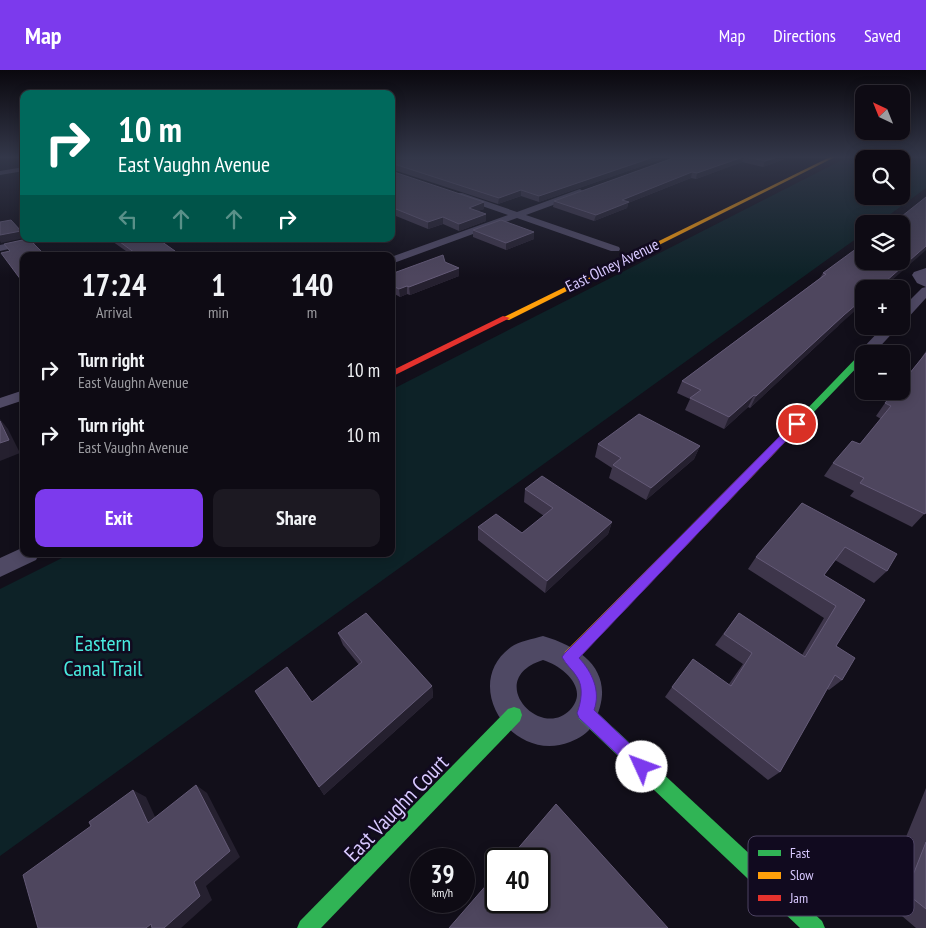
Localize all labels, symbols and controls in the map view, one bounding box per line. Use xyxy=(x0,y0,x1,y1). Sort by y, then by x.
text: Map xyxy=(25,20,62,51)
text: Map xyxy=(719,24,745,47)
text: Directions xyxy=(773,24,836,47)
text: Saved xyxy=(864,24,901,47)
north arrow xyxy=(855,85,910,140)
map controls xyxy=(855,85,910,400)
text: 10 m xyxy=(118,106,182,152)
icon: right xyxy=(35,110,100,175)
text: East Vaughn Avenue xyxy=(118,150,270,178)
button: search xyxy=(855,150,910,205)
icon: left xyxy=(114,205,142,233)
icon: ahead xyxy=(167,205,195,233)
icon: ahead xyxy=(220,205,248,233)
icon: right xyxy=(273,205,301,233)
button: layers xyxy=(855,215,910,270)
street label: East Olney Avenue xyxy=(562,234,662,296)
text: 17:24 xyxy=(82,265,146,304)
text: 1 xyxy=(211,265,226,304)
text: 140 xyxy=(290,265,333,304)
button: + xyxy=(855,280,910,335)
text: Arrival xyxy=(96,302,132,322)
text: min xyxy=(208,302,229,322)
text: m xyxy=(307,302,317,322)
button: − xyxy=(855,345,910,400)
text: Turn right xyxy=(78,348,144,372)
icon: right xyxy=(35,356,63,384)
text: 10 m xyxy=(347,358,380,382)
text: East Vaughn Avenue xyxy=(78,372,189,392)
pin xyxy=(776,403,818,445)
icon: arrive xyxy=(783,410,811,438)
text: Turn right xyxy=(78,413,144,437)
icon: right xyxy=(35,421,63,449)
text: 10 m xyxy=(347,423,380,447)
text: East Vaughn Avenue xyxy=(78,437,189,457)
button: Exit xyxy=(35,489,203,547)
button: Share xyxy=(213,489,380,547)
park label: Eastern Canal Trail xyxy=(64,629,143,682)
position arrow xyxy=(615,740,667,792)
street label: East Vaughn Court xyxy=(338,749,454,867)
legend xyxy=(748,836,914,916)
text: Fast xyxy=(790,844,810,862)
speed limit sign: 40 xyxy=(485,848,550,913)
text: 39 xyxy=(431,858,454,890)
text: Slow xyxy=(790,866,814,884)
text: km/h xyxy=(432,885,453,900)
text: Jam xyxy=(789,889,808,907)

